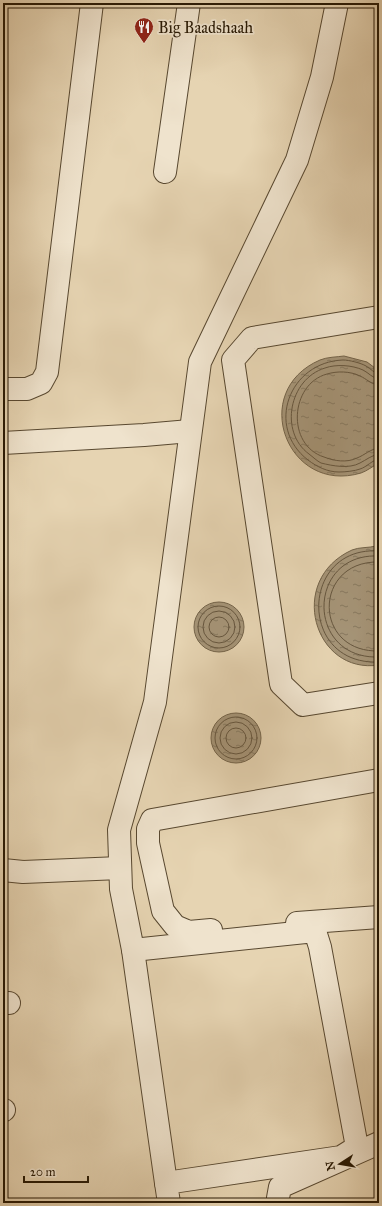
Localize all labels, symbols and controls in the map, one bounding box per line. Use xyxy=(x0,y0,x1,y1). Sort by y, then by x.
restaurant icon: Big Baadshaah xyxy=(133,16,155,44)
place label: Big Baadshaah xyxy=(158,18,253,38)
north arrow xyxy=(320,1144,360,1184)
scale bar xyxy=(24,1158,88,1184)
text: N xyxy=(323,1159,338,1172)
text: 20 m xyxy=(30,1165,56,1179)

